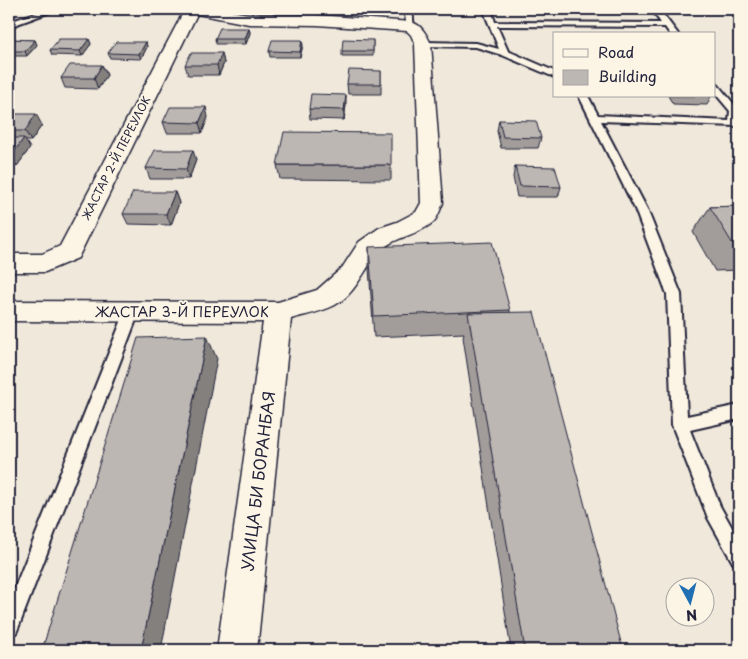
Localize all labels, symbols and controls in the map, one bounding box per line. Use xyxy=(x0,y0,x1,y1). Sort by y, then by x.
legend xyxy=(553,32,716,98)
text: Road xyxy=(598,40,634,63)
text: Building xyxy=(598,64,657,87)
street label: ЖАСТАР 2-Й ПЕРЕУЛОК xyxy=(77,93,154,223)
street label: ЖАСТАР 3-Й ПЕРЕУЛОК xyxy=(95,301,269,322)
street label: УЛИЦА БИ БОРАНБАЯ xyxy=(234,390,280,572)
north arrow xyxy=(666,576,716,626)
text: N xyxy=(685,604,698,626)

